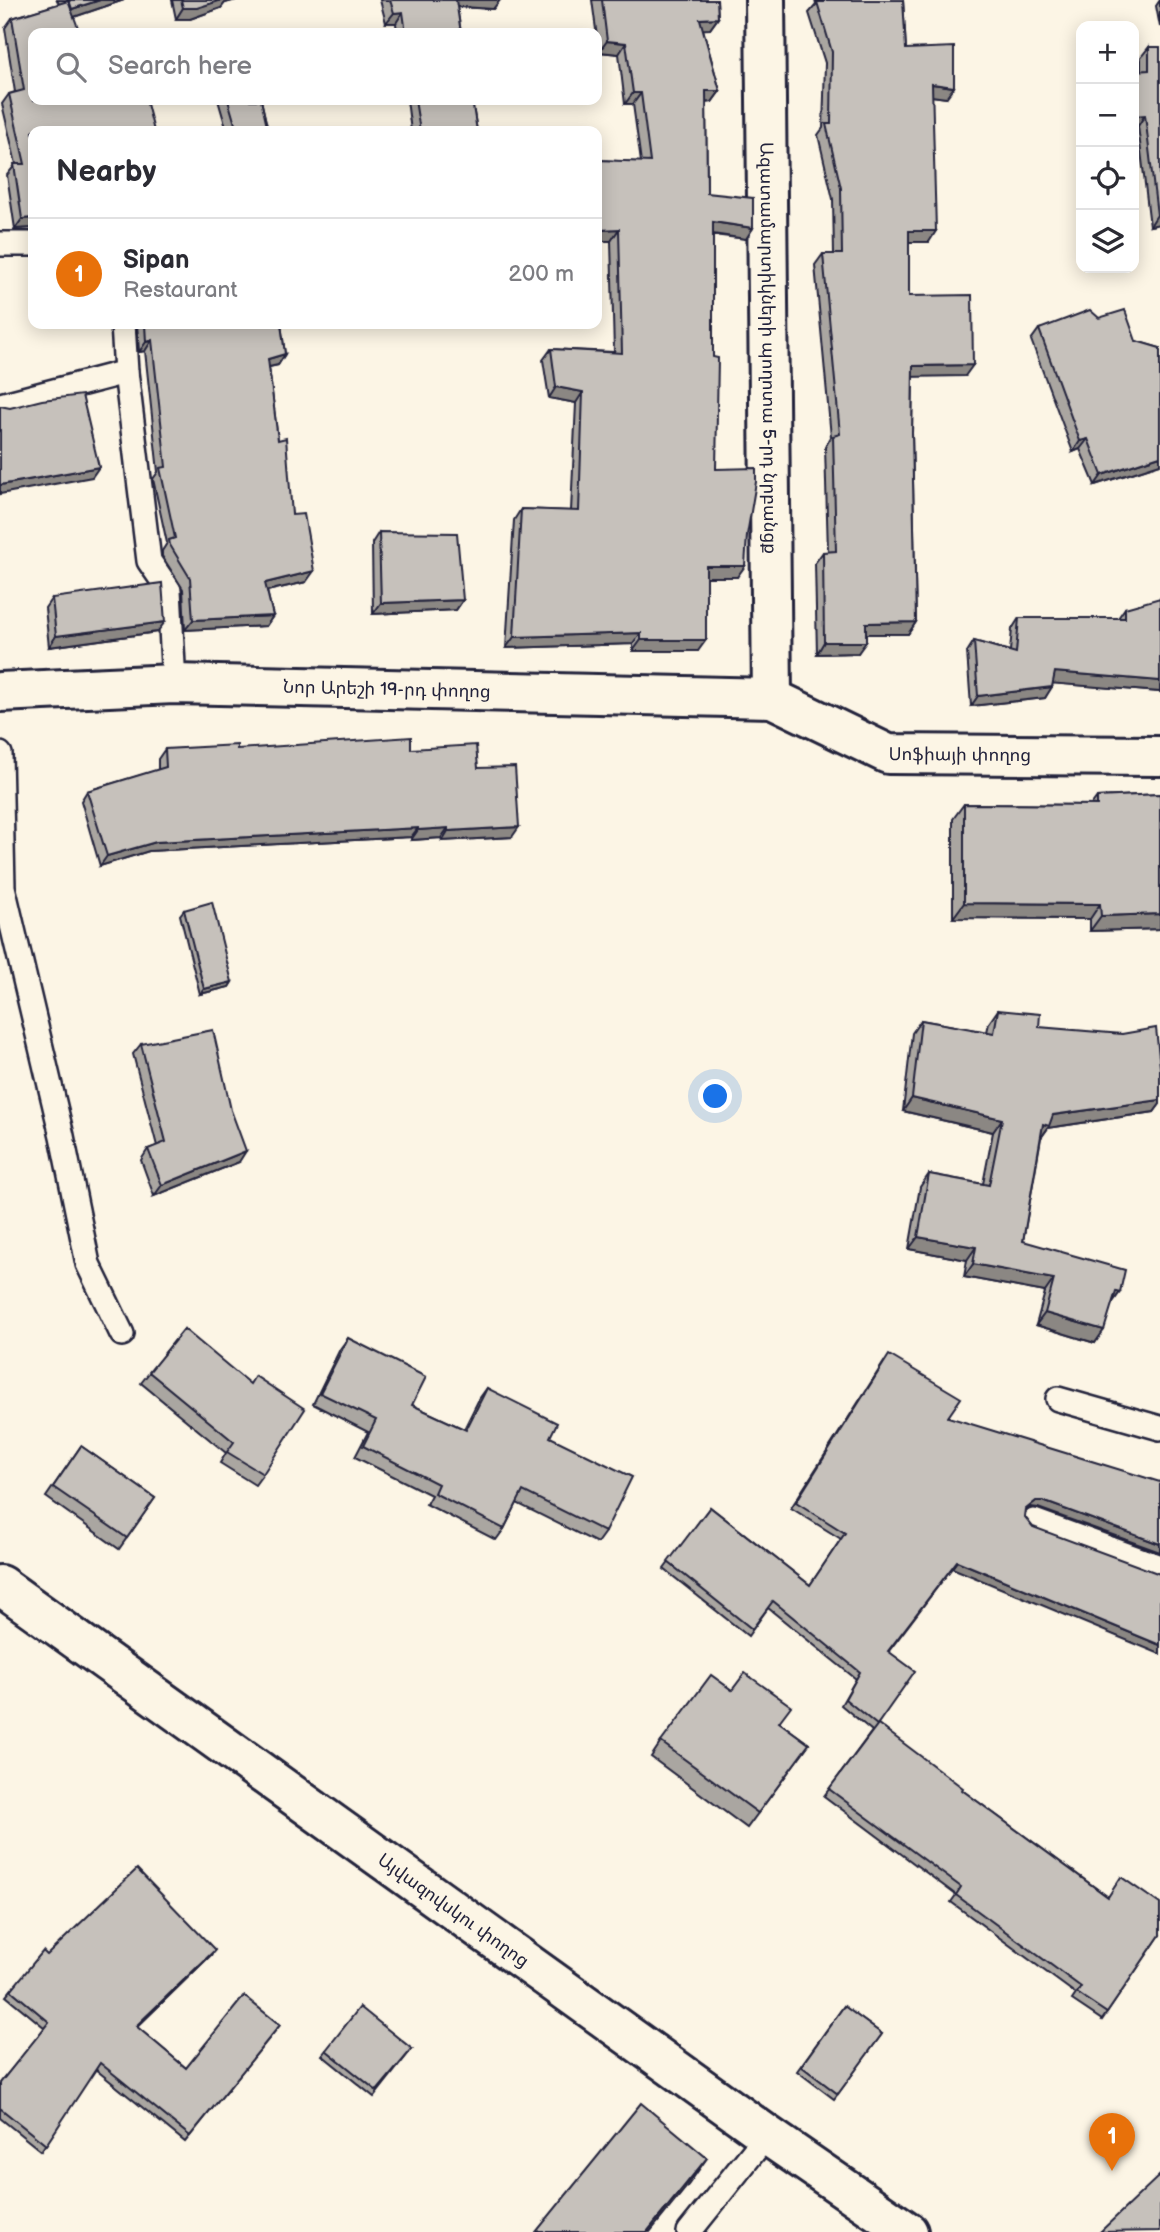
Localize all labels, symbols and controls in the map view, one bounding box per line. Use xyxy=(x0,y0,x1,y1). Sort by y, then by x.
map controls xyxy=(1076,21,1139,273)
button: + xyxy=(1076,21,1139,84)
search box xyxy=(28,28,602,105)
icon: search xyxy=(52,48,90,86)
text: Search here xyxy=(108,51,252,82)
button: − xyxy=(1076,84,1139,147)
street label: Ազատամարտիկների պողոտա 5-րդ նրբանցք xyxy=(755,142,781,554)
button: locate xyxy=(1076,147,1139,210)
text: Nearby xyxy=(56,154,156,190)
button: layers xyxy=(1076,210,1139,273)
text: Sipan xyxy=(123,245,190,276)
text: 1 xyxy=(74,260,84,288)
text: 200 m xyxy=(508,260,574,288)
text: Restaurant xyxy=(123,276,237,304)
street label: Նոր Արեշի 19-րդ փողոց xyxy=(283,677,491,702)
street label: Սոֆիայի փողոց xyxy=(889,744,1031,766)
your location xyxy=(698,1079,732,1113)
street label: Այվազովսկու փողոց xyxy=(373,1849,533,1972)
pin: 1 xyxy=(1089,2113,1135,2171)

